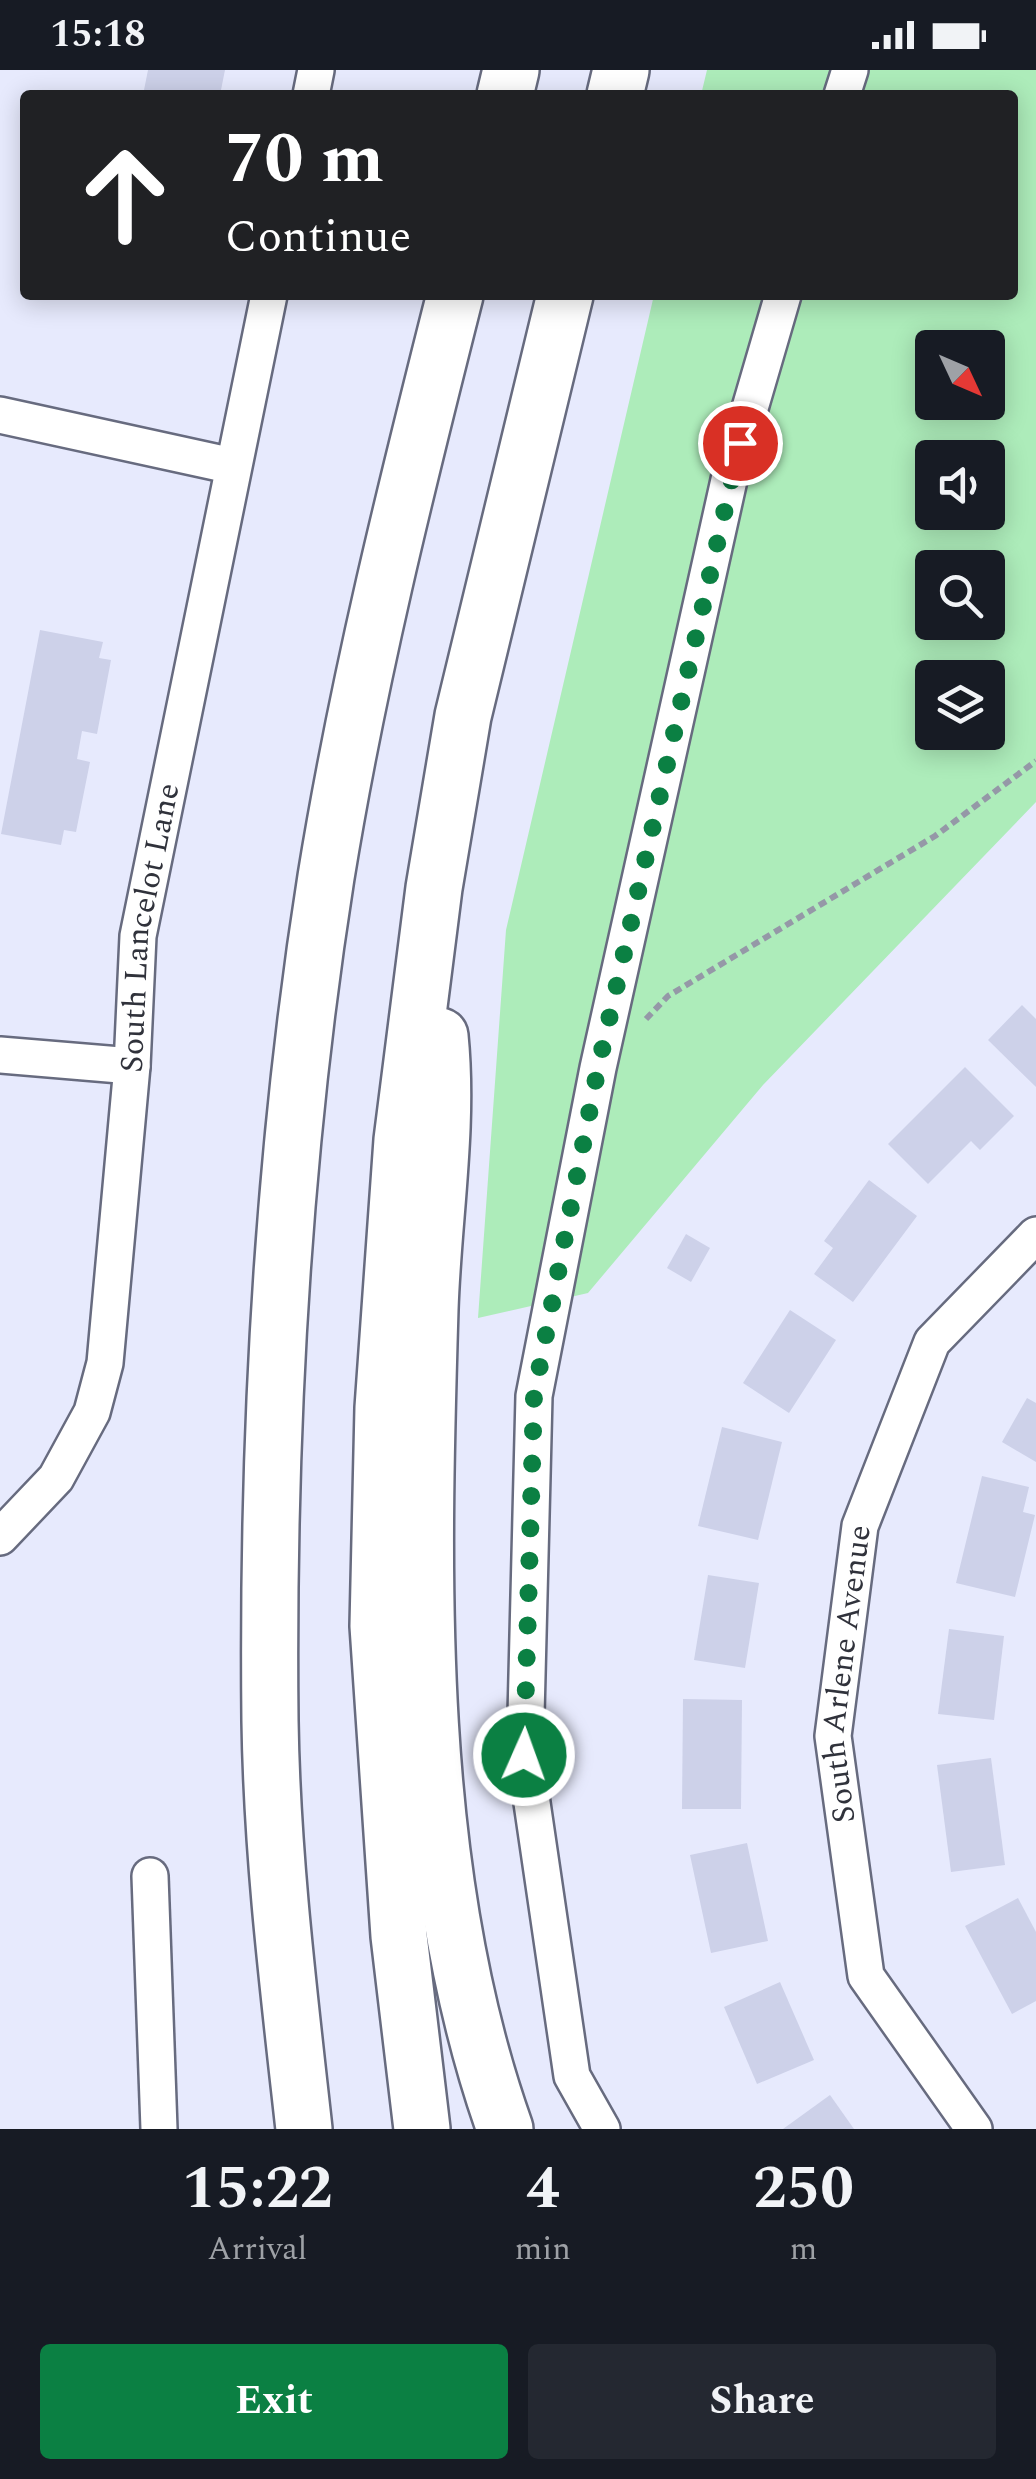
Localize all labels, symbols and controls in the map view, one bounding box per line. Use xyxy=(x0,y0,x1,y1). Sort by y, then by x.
text: 15:18 xyxy=(50,6,145,64)
text: 70 m xyxy=(225,107,384,213)
icon: ahead xyxy=(60,130,190,260)
text: Continue xyxy=(225,203,411,272)
north arrow xyxy=(915,330,1005,420)
map controls xyxy=(915,330,1005,750)
pin xyxy=(698,401,783,486)
icon: arrive xyxy=(713,416,768,471)
button: sound xyxy=(915,440,1005,530)
button: search xyxy=(915,550,1005,640)
button: layers xyxy=(915,660,1005,750)
street label: South Lancelot Lane xyxy=(107,779,193,1074)
street label: South Arlene Avenue xyxy=(808,1522,884,1826)
position arrow xyxy=(472,1703,576,1807)
text: 15:22 xyxy=(182,2143,333,2235)
text: 4 xyxy=(526,2143,560,2235)
text: 250 xyxy=(753,2143,854,2235)
text: Arrival xyxy=(208,2225,307,2274)
text: min xyxy=(515,2225,571,2274)
text: m xyxy=(790,2225,817,2274)
button: Exit xyxy=(40,2344,508,2459)
button: Share xyxy=(528,2344,996,2459)

